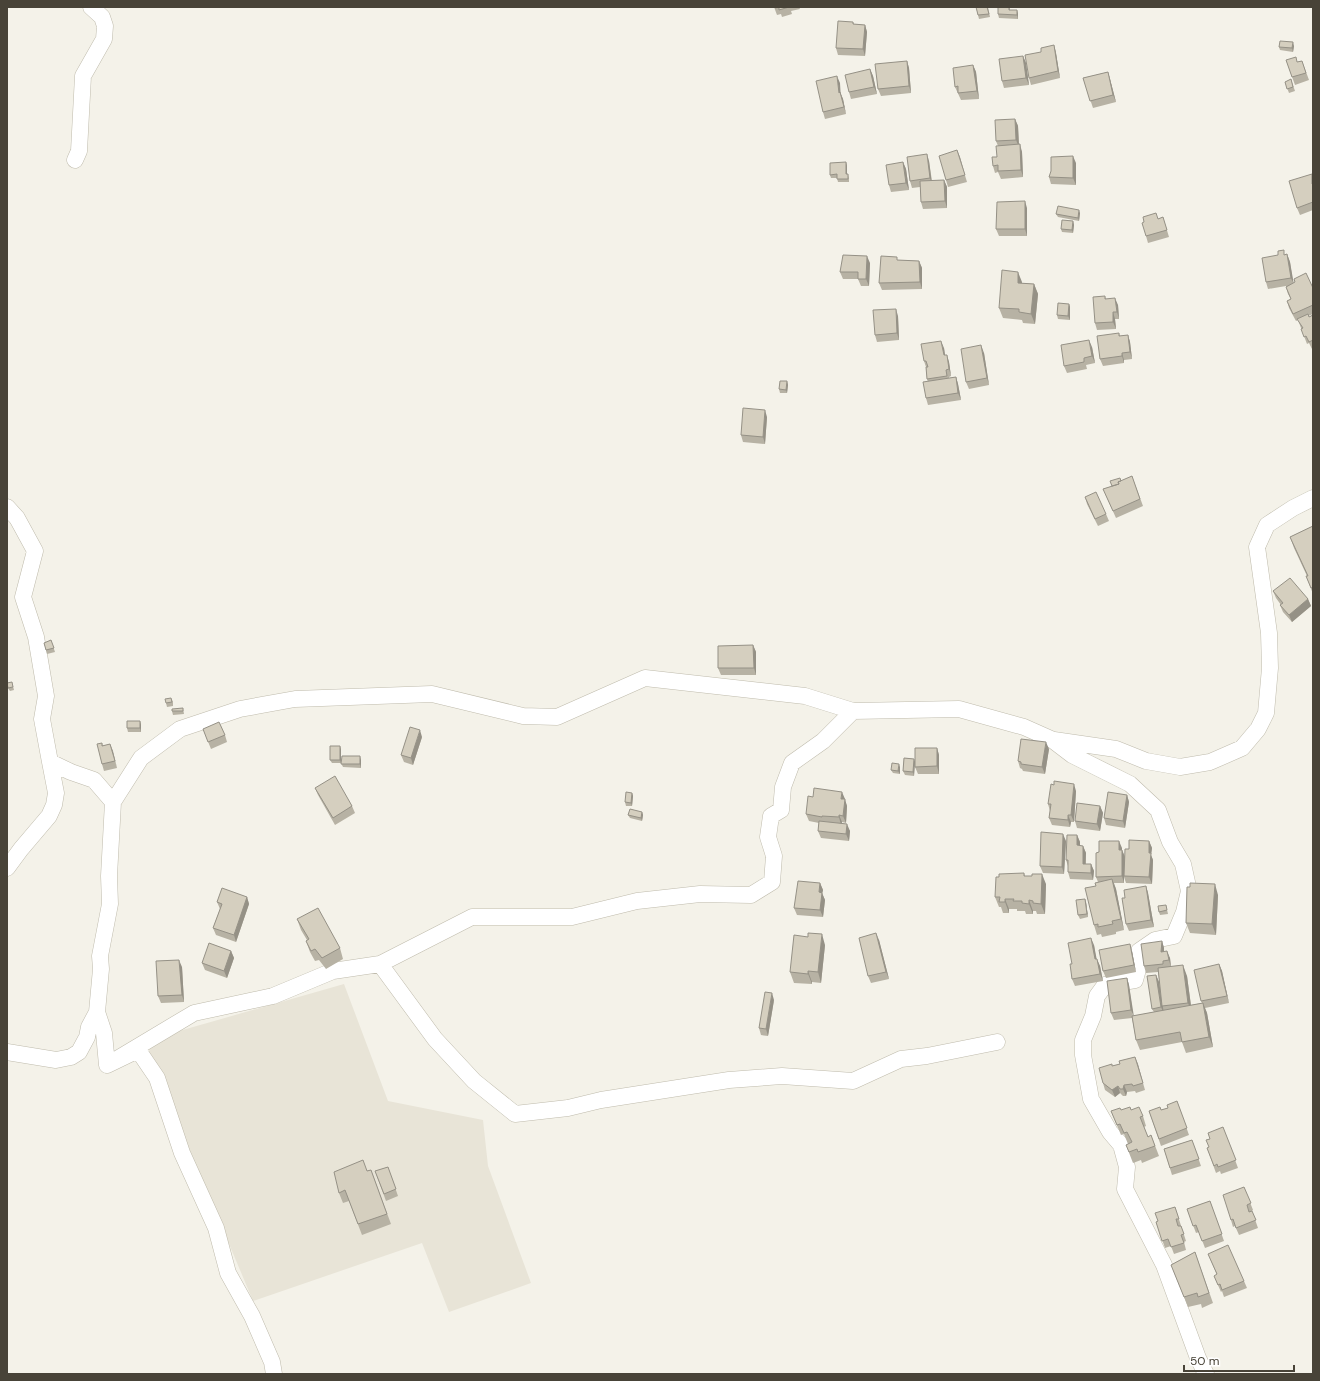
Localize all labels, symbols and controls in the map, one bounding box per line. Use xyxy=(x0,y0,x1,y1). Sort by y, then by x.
scale bar xyxy=(1184,1347,1294,1373)
text: 50 m xyxy=(1190,1353,1219,1369)

